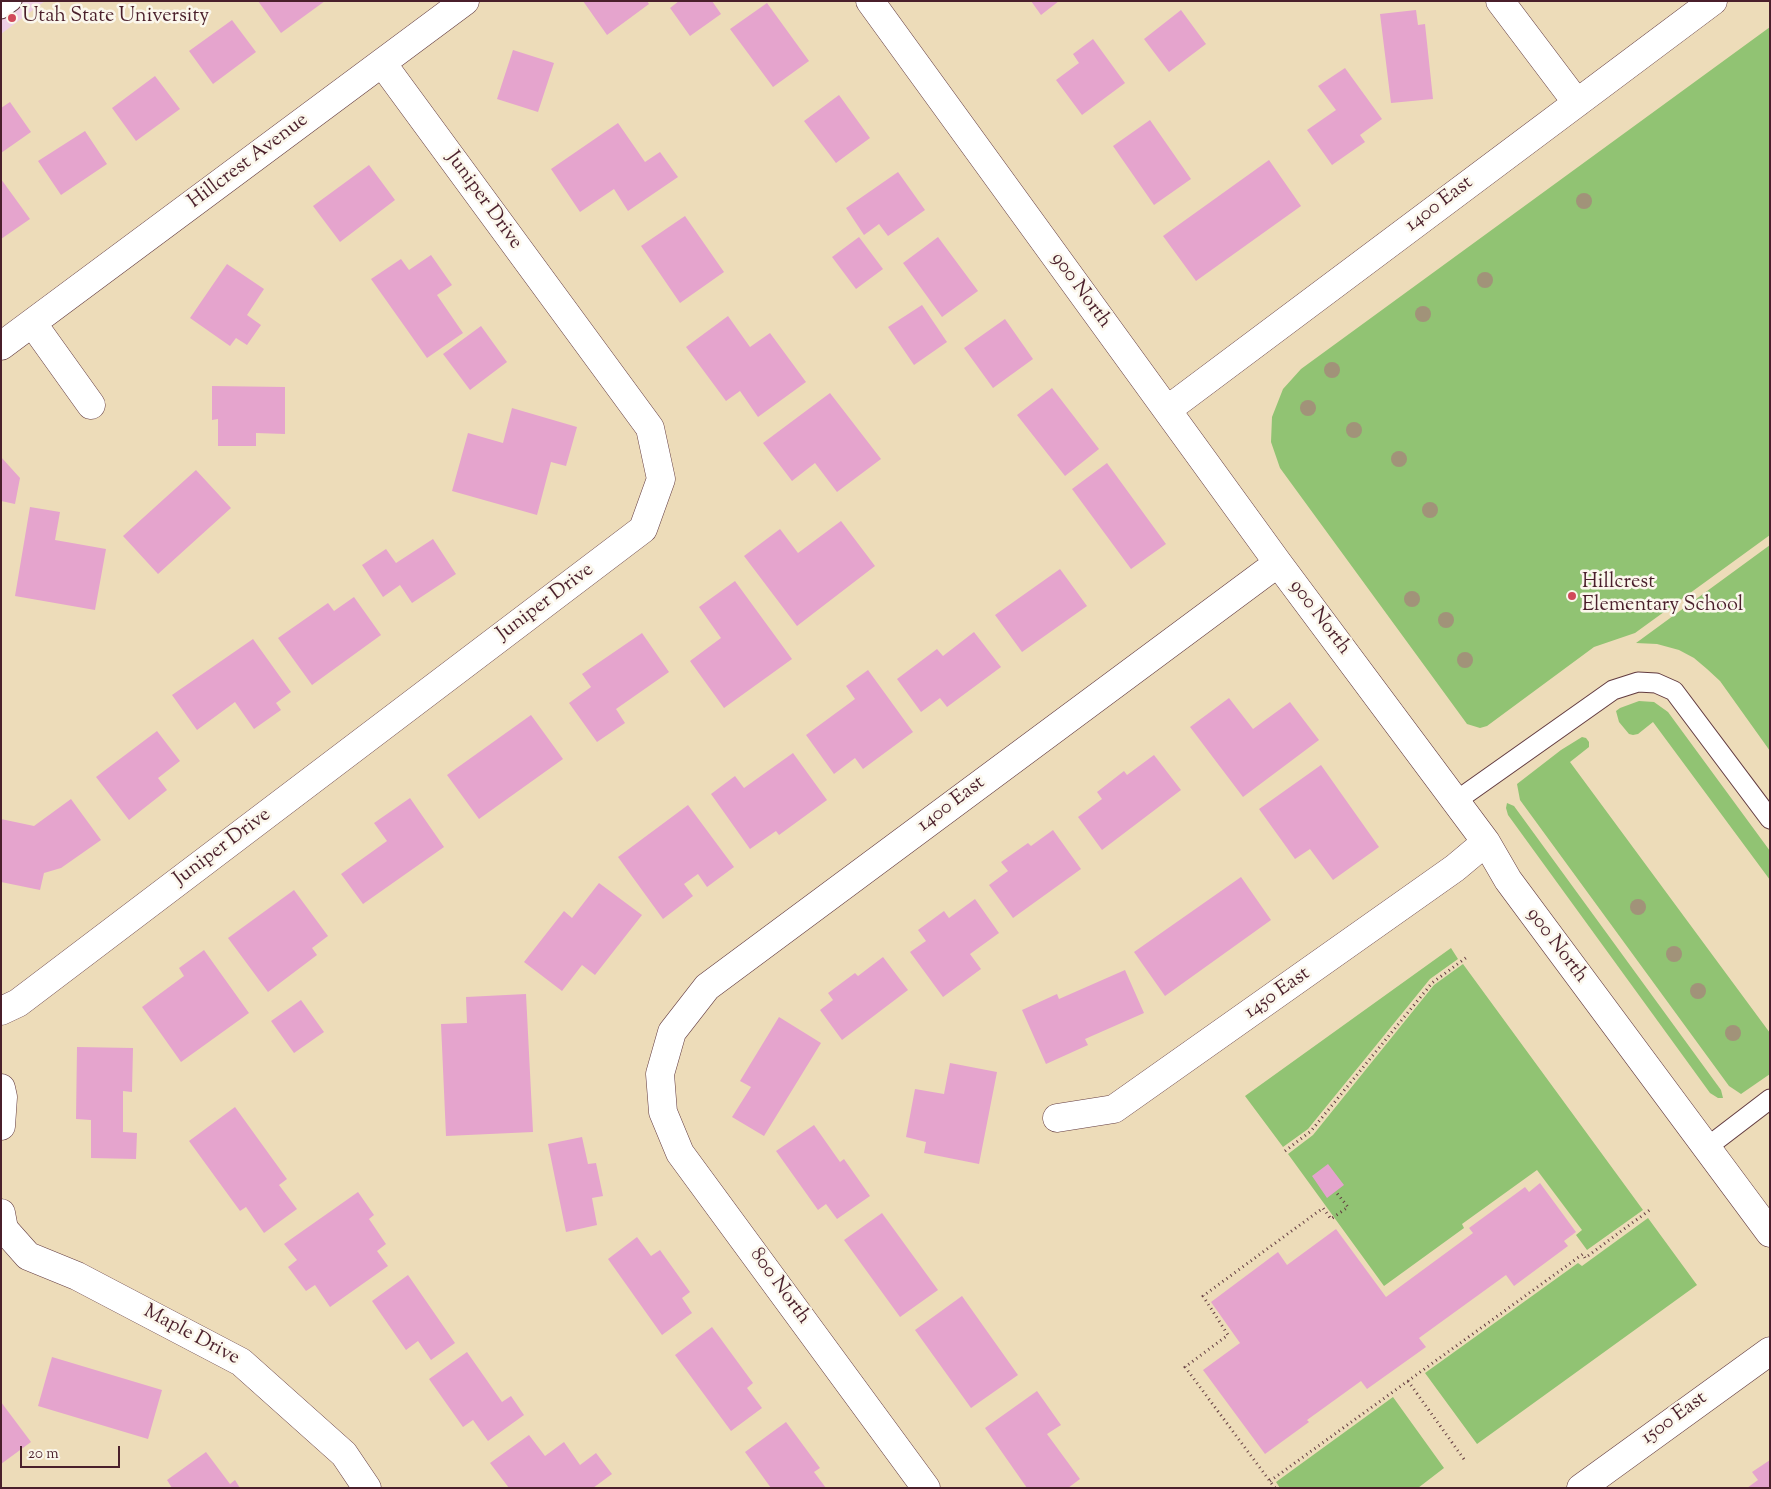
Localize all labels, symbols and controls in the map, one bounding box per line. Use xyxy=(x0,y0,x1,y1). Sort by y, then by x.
place label: Utah State University xyxy=(22,6,209,30)
marker: Utah State University xyxy=(6,12,18,24)
street label: Hillcrest Avenue xyxy=(184,109,314,215)
street label: Juniper Drive xyxy=(439,147,527,255)
street label: 1400 East xyxy=(1402,172,1478,238)
street label: 900 North xyxy=(1044,248,1116,334)
street label: Juniper Drive xyxy=(493,559,599,647)
place label: Hillcrest Elementary School xyxy=(1582,572,1743,619)
street label: 900 North xyxy=(1283,576,1355,660)
marker: Hillcrest Elementary School xyxy=(1566,590,1578,602)
street label: 1400 East xyxy=(914,772,990,838)
street label: Juniper Drive xyxy=(170,804,276,892)
street label: 900 North xyxy=(1520,904,1592,988)
street label: 1450 East xyxy=(1241,963,1315,1025)
street label: 800 North xyxy=(743,1244,815,1330)
street label: Maple Drive xyxy=(139,1301,243,1371)
street label: 1500 East xyxy=(1638,1387,1712,1451)
scale bar xyxy=(22,1436,122,1468)
text: 20 m xyxy=(28,1444,59,1465)

